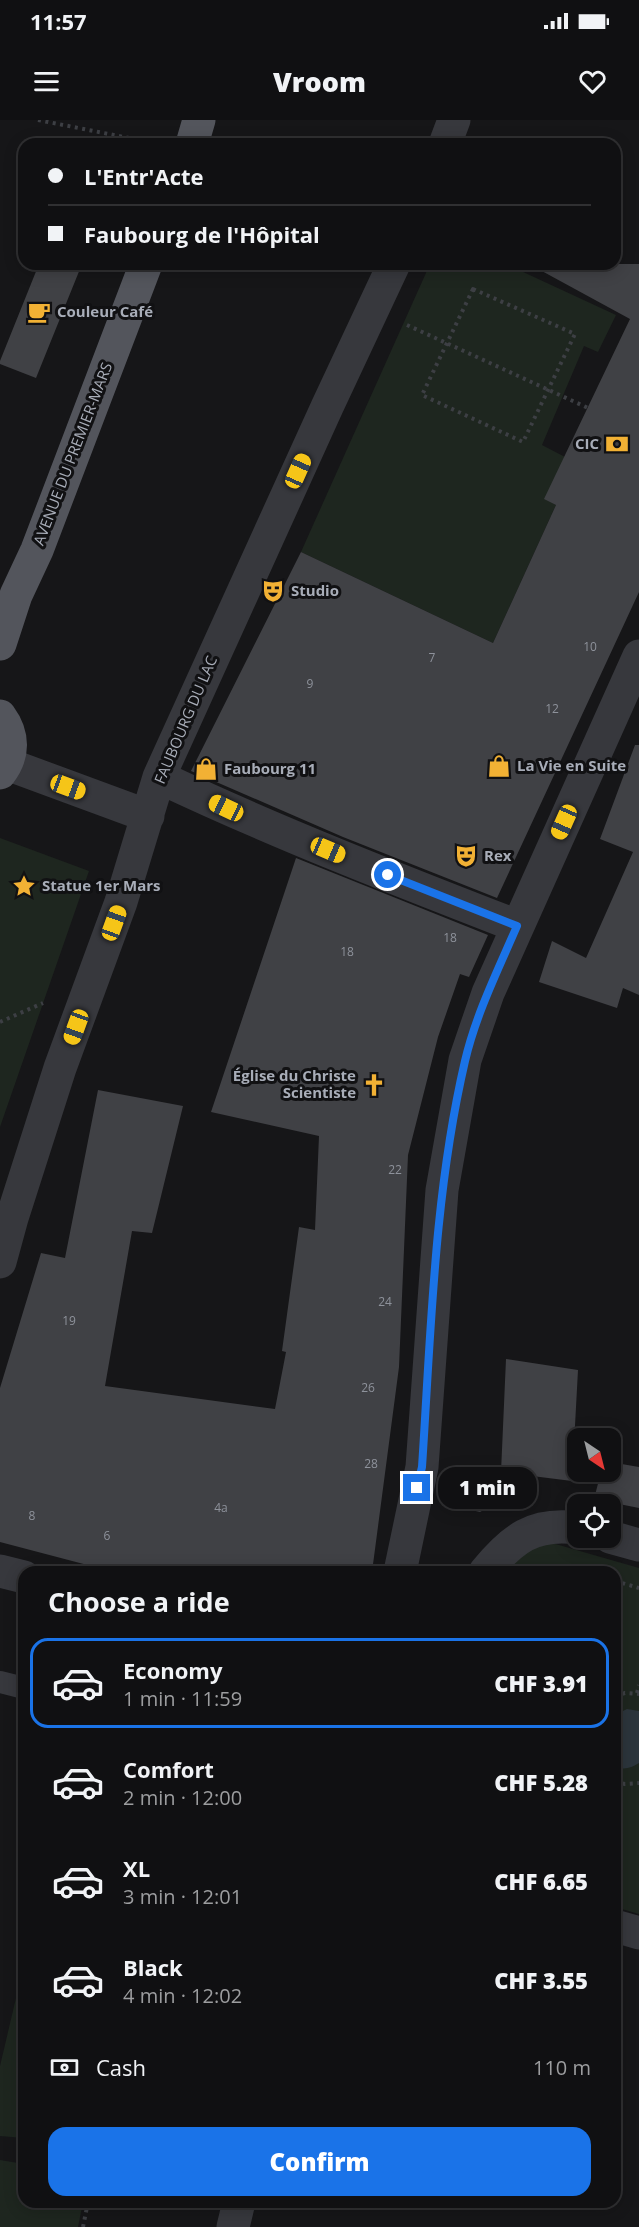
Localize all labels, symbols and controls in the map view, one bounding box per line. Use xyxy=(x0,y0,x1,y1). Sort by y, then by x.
text: 11:57 xyxy=(30,6,87,36)
text: Vroom xyxy=(273,63,366,100)
icon: menu xyxy=(30,65,63,98)
icon: heart xyxy=(576,65,609,98)
text: L'Entr'Acte xyxy=(84,161,204,191)
text: Faubourg de l'Hôpital xyxy=(84,219,320,249)
cafe icon: Couleur Café xyxy=(26,299,52,325)
place label: Couleur Café xyxy=(57,301,153,321)
street label: AVENUE DU PREMIER-MARS xyxy=(28,359,116,548)
bank icon: CIC xyxy=(604,431,630,457)
place label: CIC xyxy=(575,433,599,453)
car xyxy=(282,451,314,491)
theatre icon: Studio xyxy=(260,578,286,604)
place label: Studio xyxy=(291,580,339,600)
house number: 10 xyxy=(583,638,597,655)
house number: 7 xyxy=(429,649,436,666)
street label: FAUBOURG DU LAC xyxy=(149,653,221,787)
house number: 9 xyxy=(307,675,314,692)
house number: 12 xyxy=(545,700,559,717)
shop icon: La Vie en Suite xyxy=(486,753,512,779)
place label: La Vie en Suite xyxy=(517,755,626,775)
shop icon: Faubourg 11 xyxy=(193,756,219,782)
place label: Faubourg 11 xyxy=(224,758,316,778)
car xyxy=(48,772,88,802)
car xyxy=(206,792,246,824)
car xyxy=(548,802,580,842)
car xyxy=(308,835,348,865)
theatre icon: Rex xyxy=(453,843,479,869)
place label: Rex xyxy=(484,845,512,865)
route start xyxy=(374,861,401,888)
place icon: Statue 1er Mars xyxy=(11,873,37,899)
place label: Statue 1er Mars xyxy=(42,875,161,895)
car xyxy=(99,903,129,943)
house number: 18 xyxy=(443,929,457,946)
house number: 18 xyxy=(340,943,354,960)
car xyxy=(61,1007,91,1047)
place label: Église du Christe Scientiste xyxy=(233,1065,356,1102)
church icon: Église du Christe Scientiste xyxy=(361,1072,387,1098)
house number: 22 xyxy=(388,1161,402,1178)
house number: 24 xyxy=(378,1293,392,1310)
house number: 19 xyxy=(62,1312,76,1329)
house number: 26 xyxy=(361,1379,375,1396)
north arrow xyxy=(567,1428,621,1482)
map controls xyxy=(567,1428,621,1548)
house number: 28 xyxy=(364,1455,378,1472)
callout: 1 min xyxy=(438,1467,537,1509)
route end xyxy=(403,1474,430,1501)
text: 1 min xyxy=(459,1474,516,1501)
button: locate xyxy=(567,1494,621,1548)
house number: 4a xyxy=(214,1499,228,1516)
house number: 8 xyxy=(29,1507,36,1524)
house number: 6 xyxy=(104,1527,111,1544)
text: Choose a ride xyxy=(48,1583,230,1620)
text: Economy xyxy=(123,1655,222,1685)
icon: car xyxy=(51,1656,105,1710)
text: CHF 3.91 xyxy=(494,1668,588,1698)
text: 1 min · 11:59 xyxy=(123,1685,242,1712)
text: Comfort xyxy=(123,1754,214,1784)
icon: car xyxy=(51,1755,105,1809)
text: CHF 5.28 xyxy=(494,1767,588,1797)
text: 2 min · 12:00 xyxy=(123,1784,242,1811)
text: XL xyxy=(123,1853,150,1883)
icon: car xyxy=(51,1854,105,1908)
text: CHF 6.65 xyxy=(494,1866,588,1896)
text: 3 min · 12:01 xyxy=(123,1883,242,1910)
text: Black xyxy=(123,1952,183,1982)
icon: car xyxy=(51,1953,105,2007)
text: CHF 3.55 xyxy=(494,1965,588,1995)
text: 4 min · 12:02 xyxy=(123,1982,242,2009)
icon: cash xyxy=(48,2051,81,2084)
text: Cash xyxy=(96,2052,146,2082)
text: 110 m xyxy=(533,2054,591,2081)
button: Confirm xyxy=(48,2127,591,2196)

